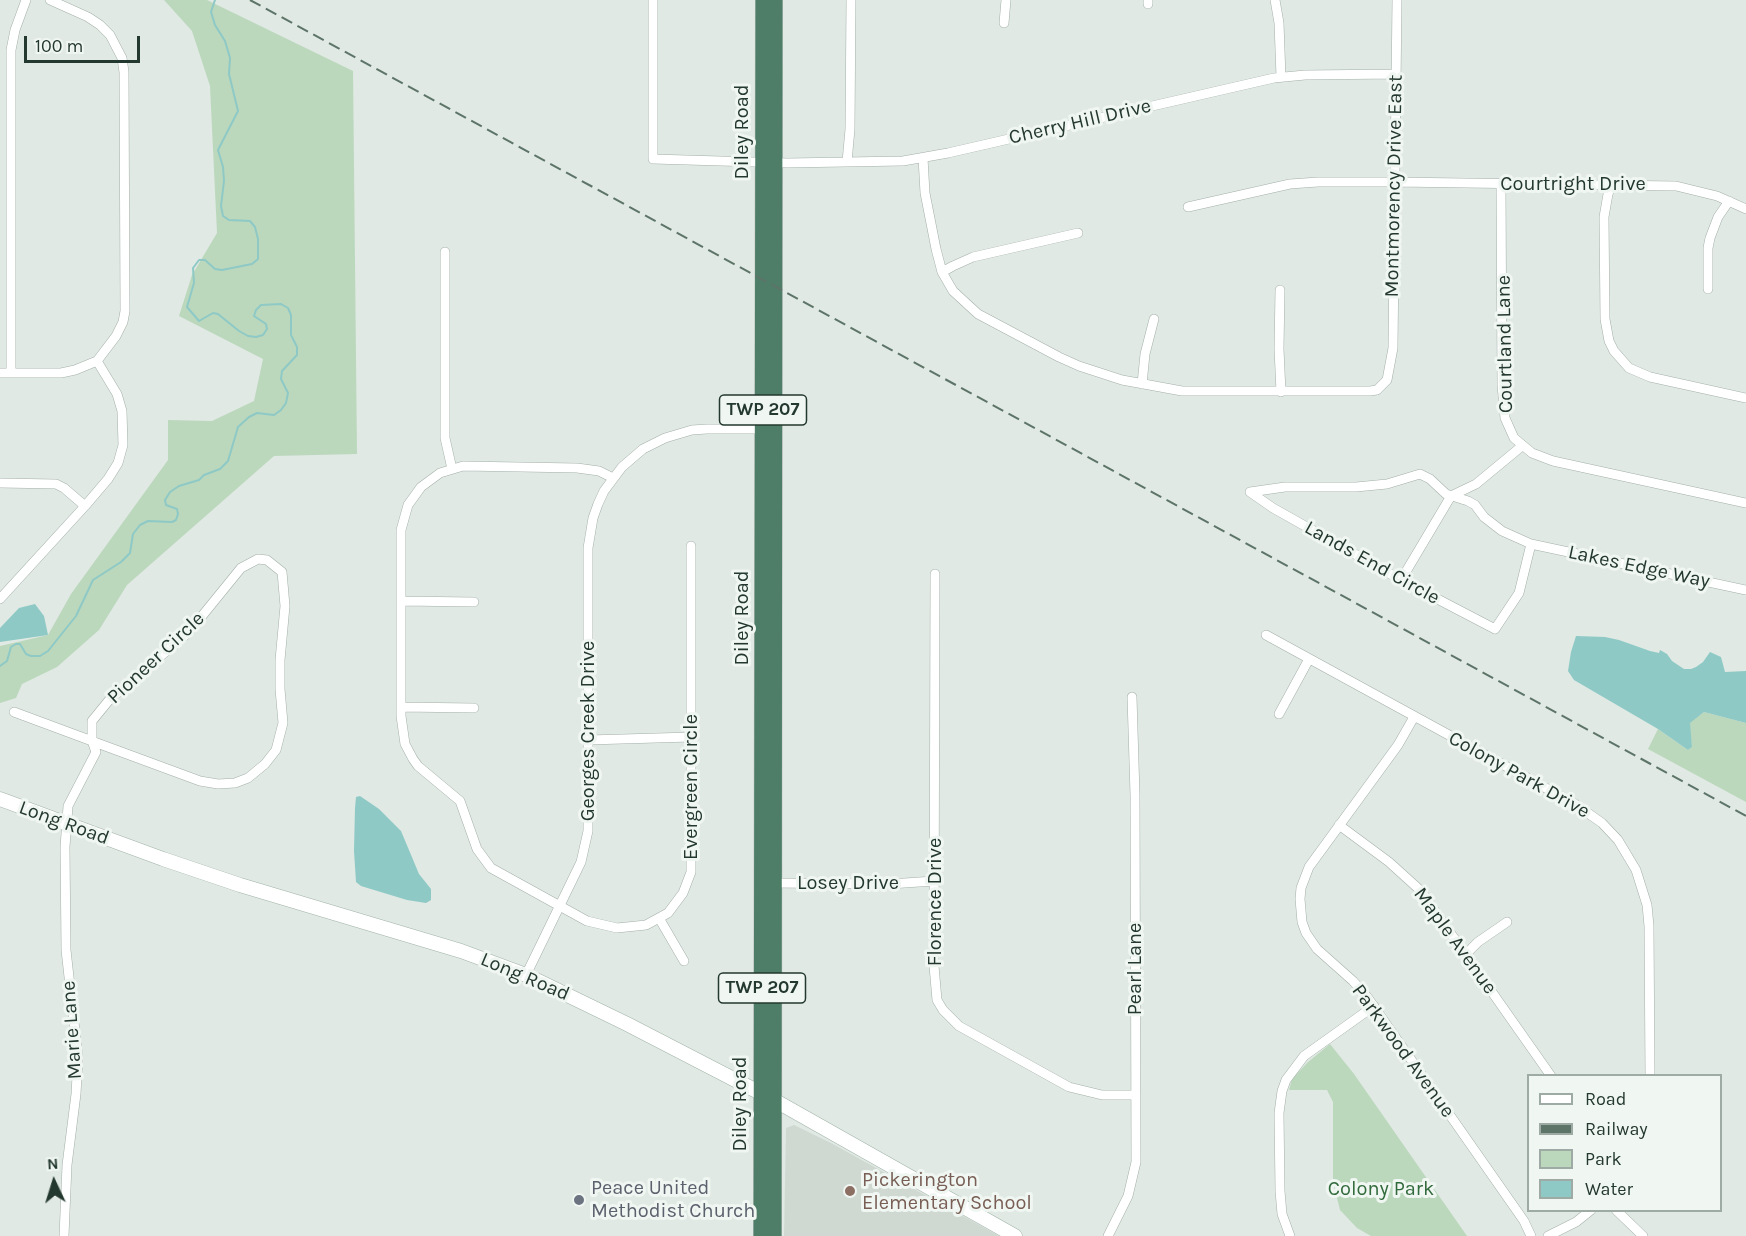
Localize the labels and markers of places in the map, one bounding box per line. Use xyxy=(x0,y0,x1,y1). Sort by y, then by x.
place label: Pickerington Elementary School xyxy=(862,1168,1032,1215)
place label: Peace United Methodist Church xyxy=(591,1176,755,1223)
marker: Pickerington Elementary School xyxy=(843,1184,857,1198)
marker: Peace United Methodist Church xyxy=(572,1193,586,1207)

